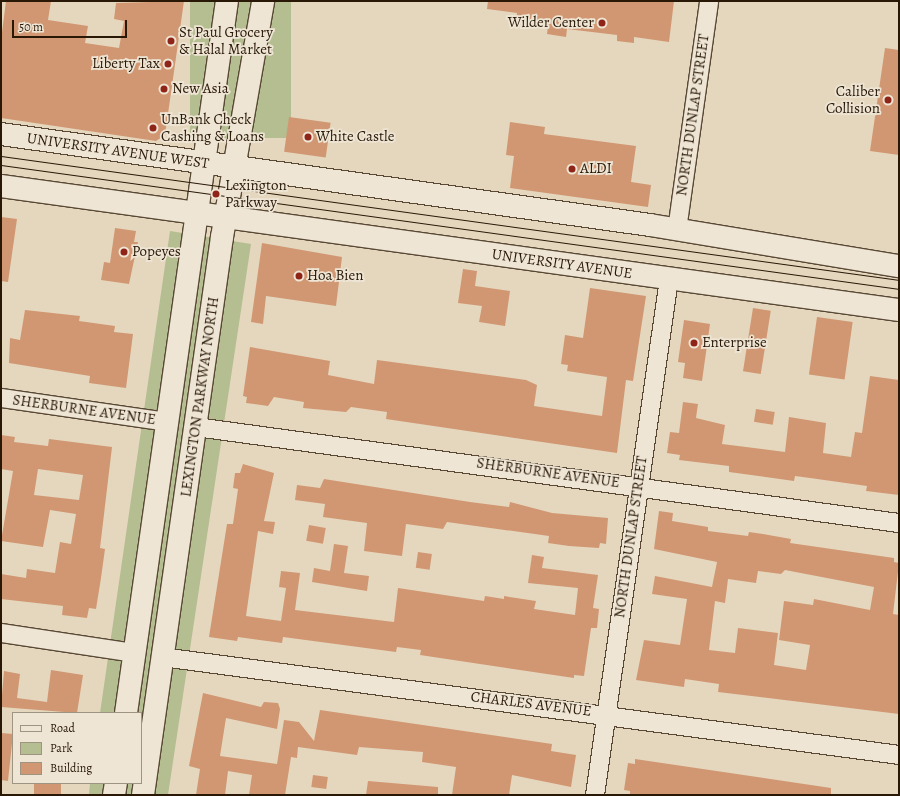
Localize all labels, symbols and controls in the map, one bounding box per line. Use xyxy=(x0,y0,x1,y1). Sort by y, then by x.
scale bar xyxy=(14,12,129,38)
place label: Wilder Center xyxy=(508,14,594,32)
marker: Wilder Center xyxy=(597,18,607,28)
text: 50 m xyxy=(19,19,43,35)
place label: St Paul Grocery & Halal Market xyxy=(179,23,273,58)
street label: NORTH DUNLAP STREET xyxy=(673,33,713,197)
marker: St Paul Grocery & Halal Market xyxy=(166,36,176,46)
place label: Liberty Tax xyxy=(92,55,160,73)
marker: Liberty Tax xyxy=(163,59,173,69)
place label: New Asia xyxy=(172,80,229,98)
place label: Caliber Collision xyxy=(826,82,880,117)
marker: New Asia xyxy=(159,84,169,94)
marker: Caliber Collision xyxy=(883,95,893,105)
place label: UnBank Check Cashing & Loans xyxy=(161,110,264,145)
marker: UnBank Check Cashing & Loans xyxy=(148,123,158,133)
place label: White Castle xyxy=(316,128,394,146)
street label: UNIVERSITY AVENUE WEST xyxy=(26,129,210,173)
marker: White Castle xyxy=(303,132,313,142)
place label: ALDI xyxy=(580,160,612,178)
marker: ALDI xyxy=(567,164,577,174)
place label: Lexington Parkway xyxy=(225,176,287,211)
marker: Lexington Parkway xyxy=(210,188,222,200)
place label: Popeyes xyxy=(132,243,181,261)
street label: UNIVERSITY AVENUE xyxy=(490,245,634,283)
marker: Popeyes xyxy=(119,247,129,257)
place label: Hoa Bien xyxy=(307,267,363,285)
marker: Hoa Bien xyxy=(294,271,304,281)
street label: LEXINGTON PARKWAY NORTH xyxy=(177,296,223,498)
place label: Enterprise xyxy=(702,334,767,352)
marker: Enterprise xyxy=(689,338,699,348)
street label: SHERBURNE AVENUE xyxy=(11,391,157,429)
street label: SHERBURNE AVENUE xyxy=(475,454,621,492)
street label: NORTH DUNLAP STREET xyxy=(611,455,651,619)
street label: CHARLES AVENUE xyxy=(470,688,592,720)
legend xyxy=(12,712,142,784)
text: Road xyxy=(50,720,75,736)
text: Park xyxy=(50,740,73,756)
text: Building xyxy=(50,760,92,776)

